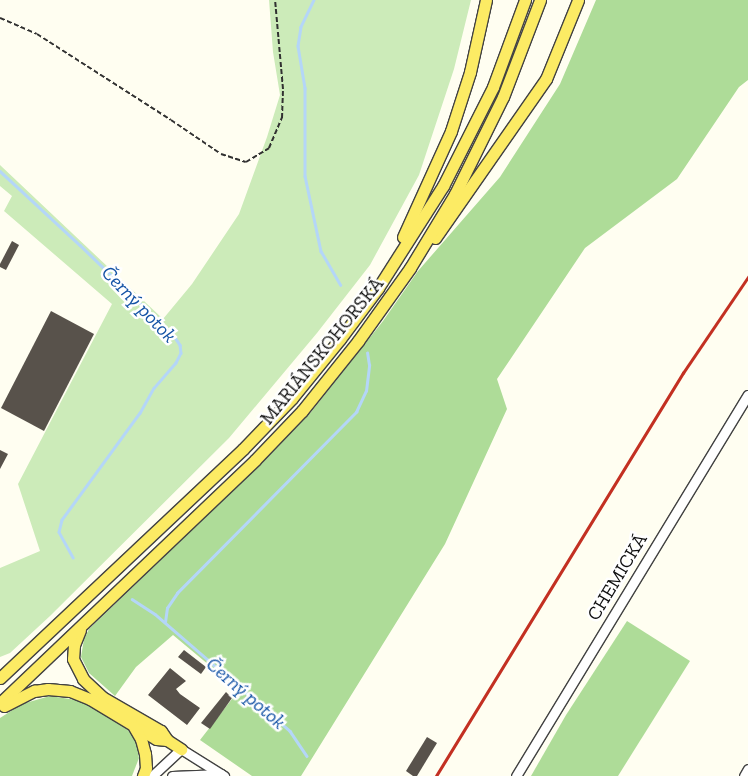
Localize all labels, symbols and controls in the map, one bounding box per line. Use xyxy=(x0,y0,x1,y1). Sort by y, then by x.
water label: Černý potok xyxy=(97,261,181,347)
street label: MARIÁNSKOHORSKÁ xyxy=(256,273,388,429)
street label: CHEMICKÁ xyxy=(582,529,652,625)
water label: Černý potok xyxy=(201,652,291,734)

